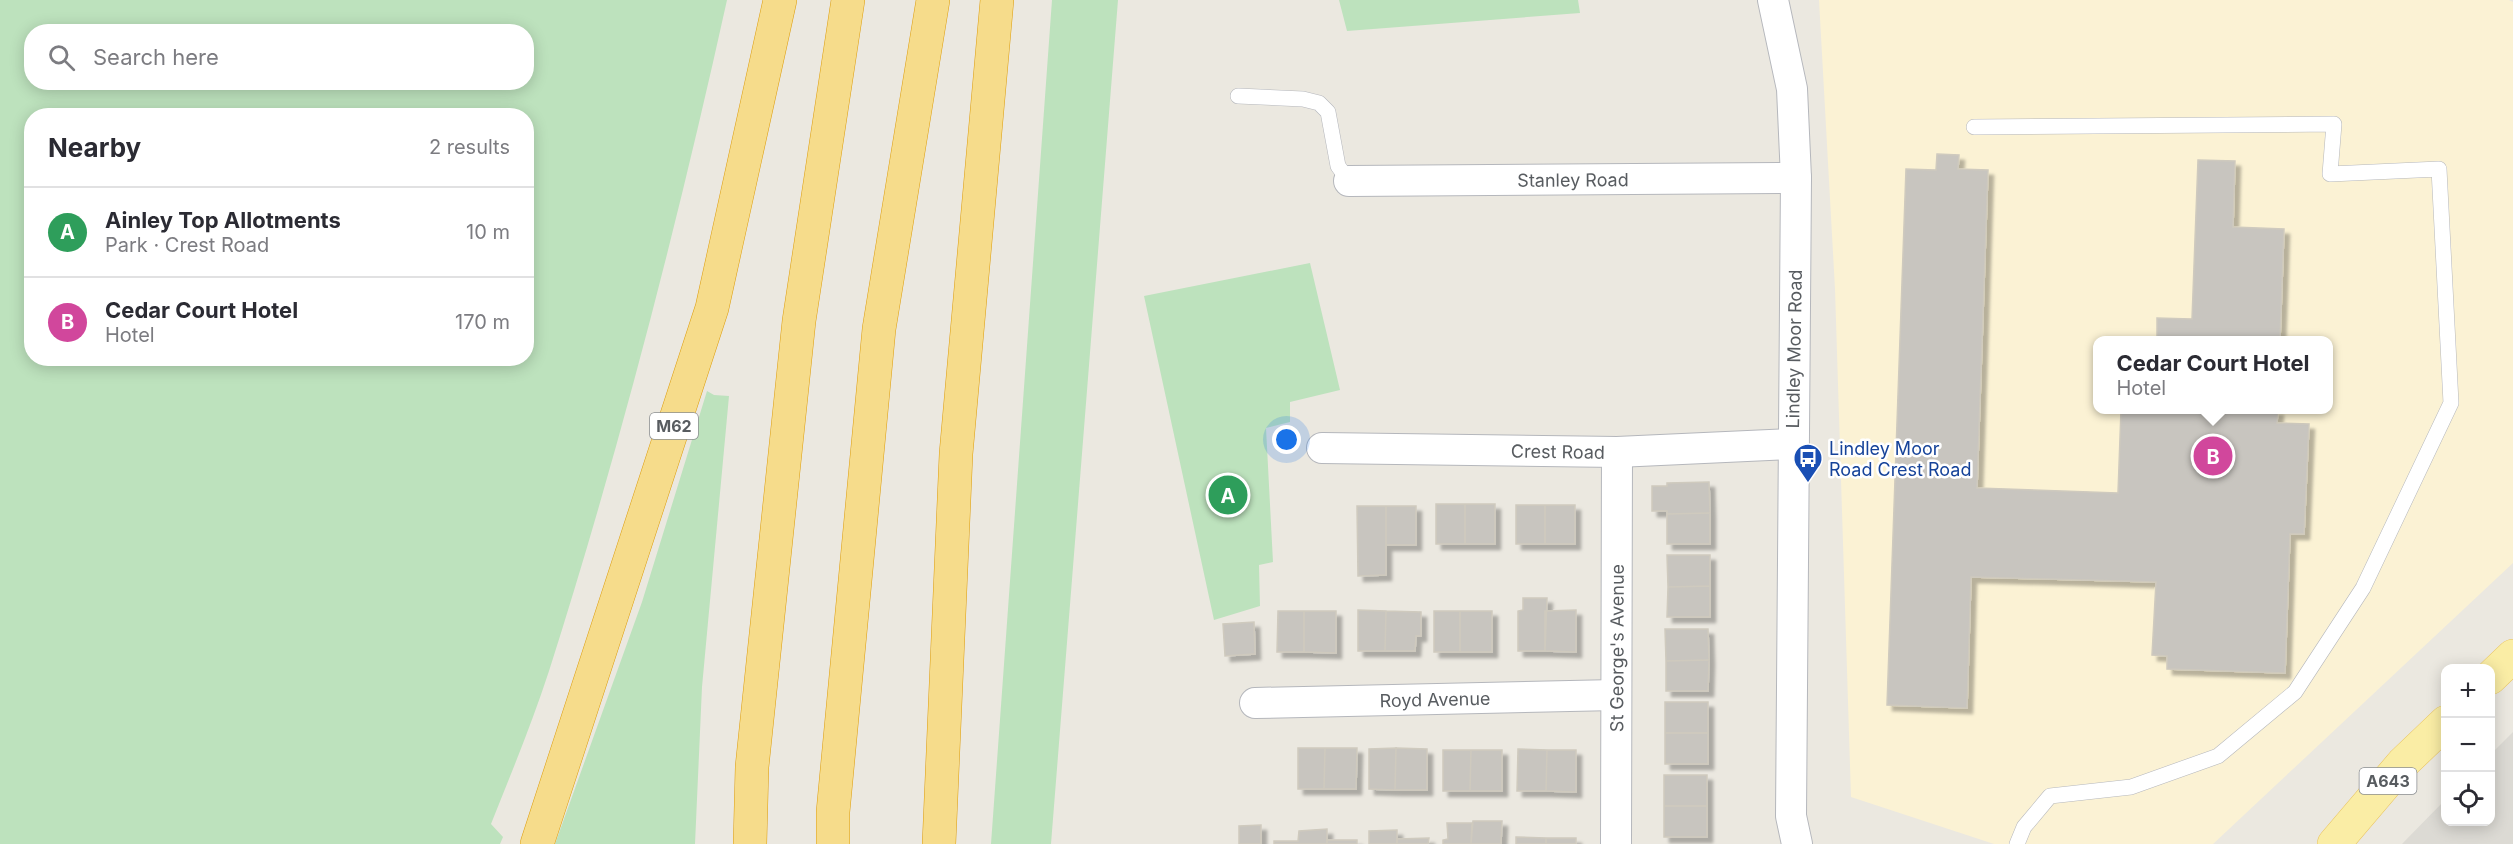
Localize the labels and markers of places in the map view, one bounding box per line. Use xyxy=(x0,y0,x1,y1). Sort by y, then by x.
pin: B xyxy=(2194,434,2232,478)
place label: Lindley Moor Road Crest Road xyxy=(1829,438,1971,480)
bus stop icon: Lindley Moor Road Crest Road xyxy=(1792,442,1824,484)
pin: A xyxy=(1208,472,1248,518)

